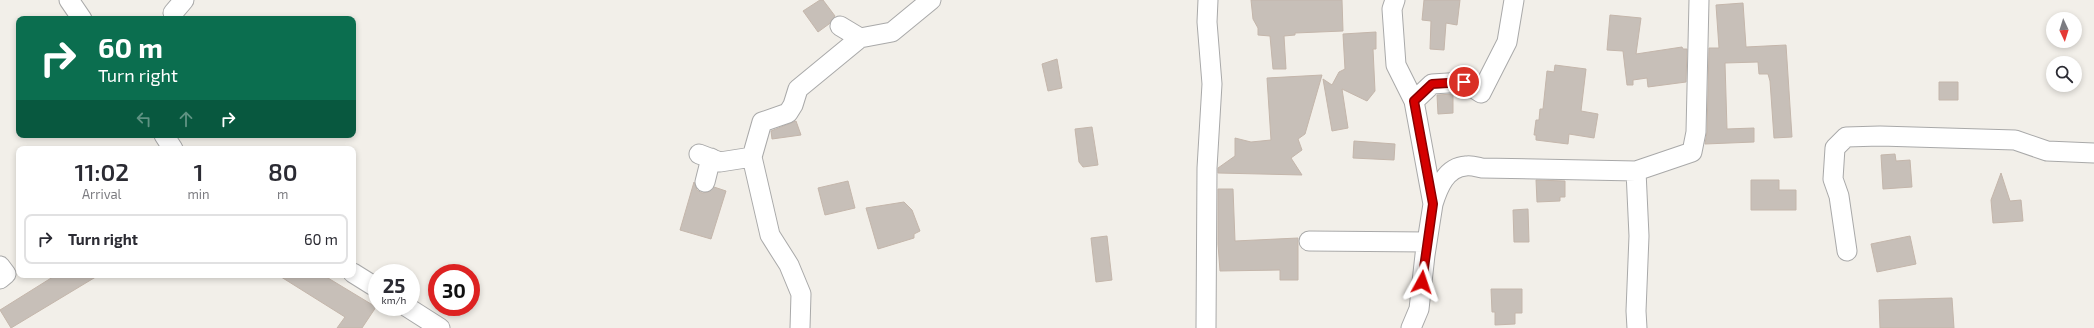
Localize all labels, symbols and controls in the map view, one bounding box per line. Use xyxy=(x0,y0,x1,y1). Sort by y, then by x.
north arrow xyxy=(2046,12,2082,48)
map controls xyxy=(2046,12,2082,92)
text: 60 m xyxy=(98,30,163,64)
icon: right xyxy=(32,32,84,84)
button: search xyxy=(2046,56,2082,92)
text: Turn right xyxy=(98,64,178,86)
pin xyxy=(1447,65,1481,99)
icon: arrive xyxy=(1453,71,1475,93)
icon: left xyxy=(133,108,155,130)
icon: ahead xyxy=(175,108,197,130)
icon: right xyxy=(217,108,239,130)
text: 11:02 xyxy=(74,157,129,186)
text: 1 xyxy=(193,157,204,186)
text: 80 xyxy=(268,157,298,186)
text: Arrival xyxy=(82,186,121,202)
text: min xyxy=(187,186,210,202)
text: m xyxy=(277,186,288,202)
icon: right xyxy=(34,228,56,250)
text: Turn right xyxy=(68,230,138,248)
text: 60 m xyxy=(304,230,338,248)
position arrow xyxy=(1401,261,1443,303)
speed limit sign: 30 xyxy=(428,264,480,316)
text: 25 xyxy=(383,273,405,297)
text: km/h xyxy=(382,294,406,306)

